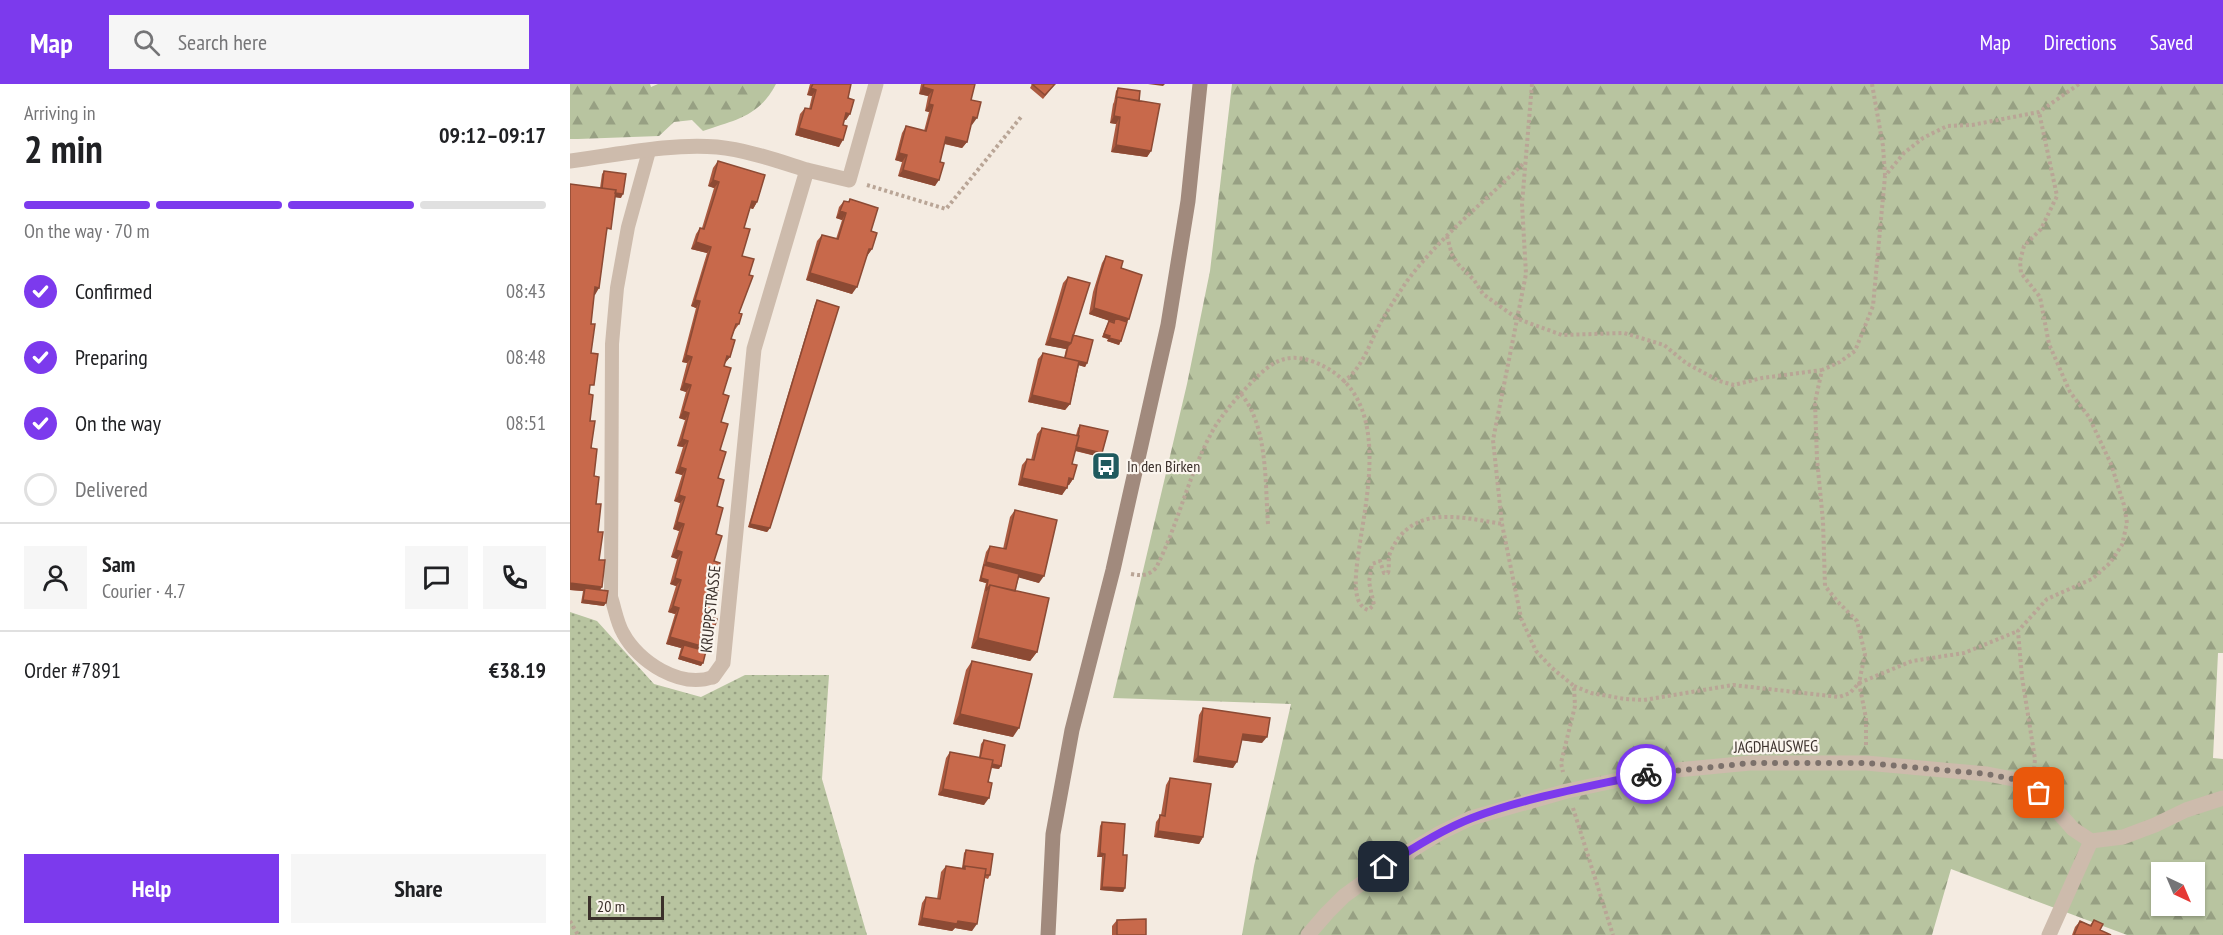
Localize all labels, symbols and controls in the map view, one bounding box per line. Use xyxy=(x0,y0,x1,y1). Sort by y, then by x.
search box xyxy=(109,15,529,69)
text: Map xyxy=(30,24,73,61)
icon: search xyxy=(130,26,163,59)
text: Search here xyxy=(178,28,267,56)
text: Map xyxy=(1980,29,2011,56)
text: Directions xyxy=(2044,29,2117,56)
text: Saved xyxy=(2150,29,2193,56)
text: Arriving in xyxy=(24,100,96,126)
text: 09:12–09:17 xyxy=(439,121,546,149)
text: 2 min xyxy=(24,123,103,174)
text: On the way · 70 m xyxy=(24,218,150,244)
icon: check xyxy=(24,275,57,308)
text: Confirmed xyxy=(75,277,152,305)
text: 08:43 xyxy=(506,278,546,304)
icon: check xyxy=(24,341,57,374)
text: Preparing xyxy=(75,343,148,371)
text: 08:48 xyxy=(506,344,546,370)
icon: check xyxy=(24,407,57,440)
text: On the way xyxy=(75,409,161,437)
text: 08:51 xyxy=(506,410,546,436)
bus stop icon: In den Birken xyxy=(1090,450,1122,482)
place label: In den Birken xyxy=(1127,456,1200,476)
text: Delivered xyxy=(75,475,148,503)
button: person xyxy=(24,546,87,609)
button: chat xyxy=(405,546,468,609)
button: phone xyxy=(483,546,546,609)
text: Sam xyxy=(102,550,135,578)
street label: KRUPPSTRASSE xyxy=(695,564,725,654)
text: Courier · 4.7 xyxy=(102,578,186,604)
text: Order #7891 xyxy=(24,656,121,684)
text: €38.19 xyxy=(489,656,546,684)
street label: JAGDHAUSWEG xyxy=(1733,735,1818,757)
courier xyxy=(1616,744,1676,804)
icon: bike xyxy=(1630,758,1663,791)
pin xyxy=(2013,767,2064,818)
icon: bag xyxy=(2022,776,2055,809)
pin xyxy=(1358,841,1409,892)
icon: home xyxy=(1367,850,1400,883)
button: Help xyxy=(24,854,279,923)
button: Share xyxy=(291,854,546,923)
north arrow xyxy=(2151,862,2205,916)
map controls xyxy=(2151,862,2205,916)
scale bar xyxy=(588,893,664,920)
text: 20 m xyxy=(597,896,625,916)

